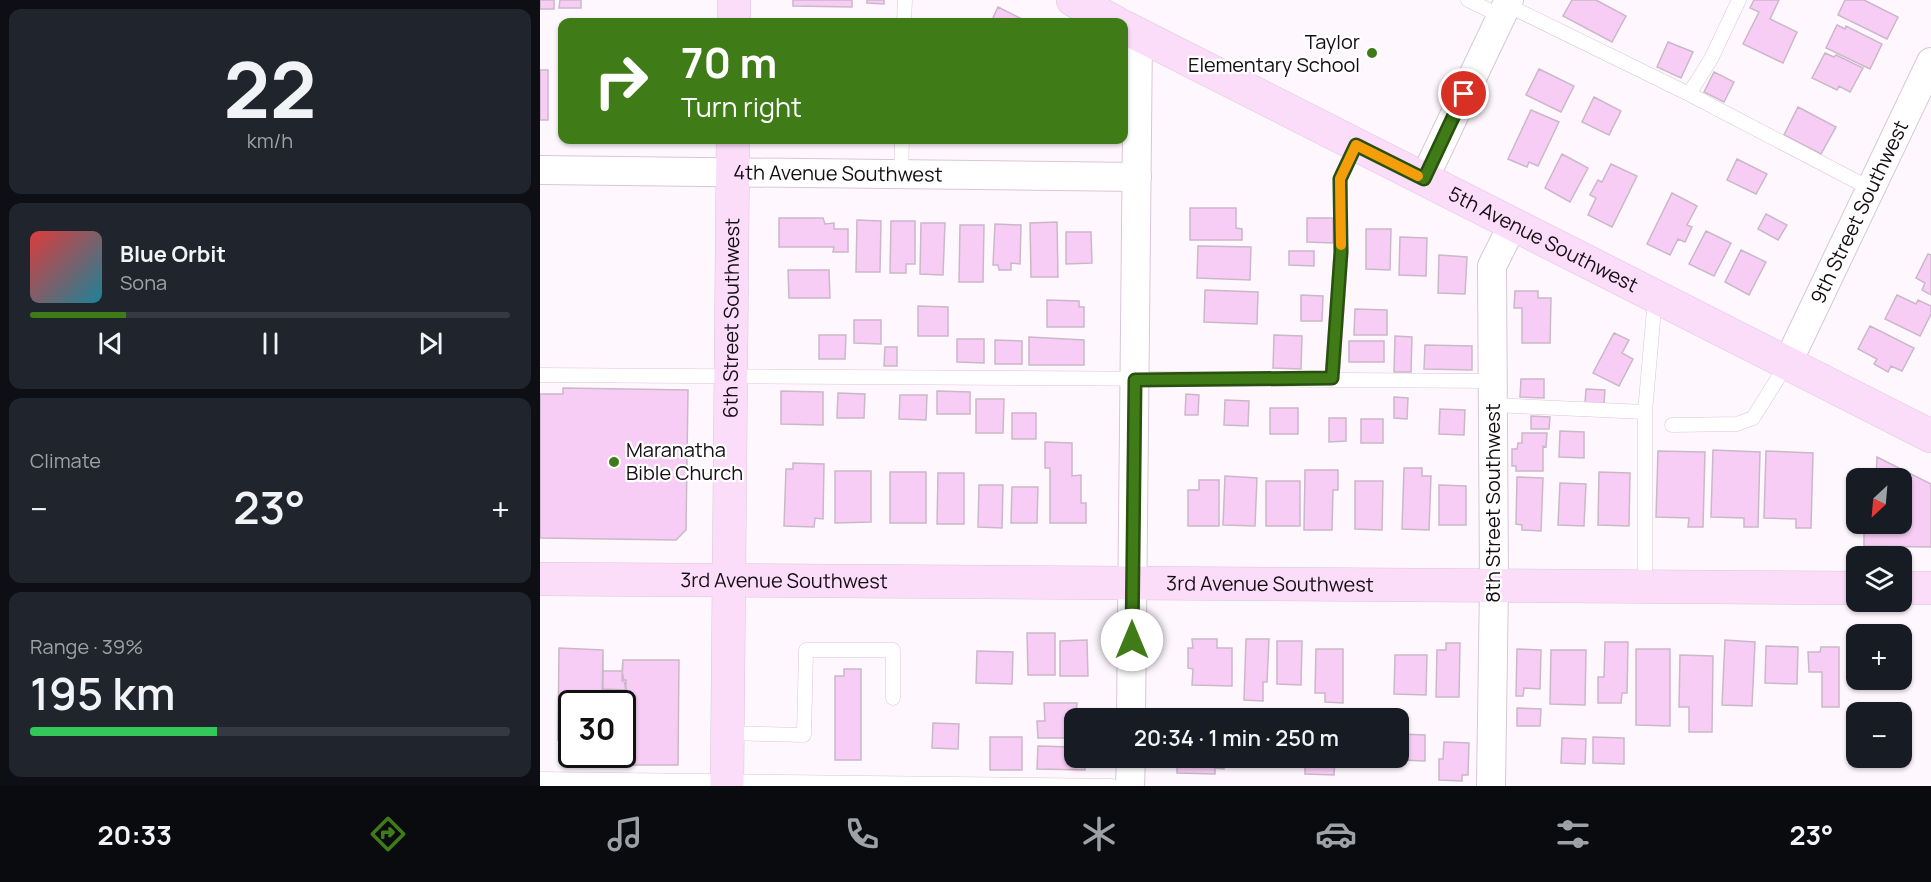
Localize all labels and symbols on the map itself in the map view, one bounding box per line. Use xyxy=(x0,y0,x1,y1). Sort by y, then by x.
place label: Taylor Elementary School xyxy=(1188,28,1360,78)
marker: Taylor Elementary School xyxy=(1365,46,1379,60)
pin xyxy=(1438,68,1489,119)
street label: 9th Street Southwest xyxy=(1804,116,1914,308)
street label: 4th Avenue Southwest xyxy=(733,158,943,188)
street label: 5th Avenue Southwest xyxy=(1444,180,1643,298)
street label: 6th Street Southwest xyxy=(716,218,745,418)
street label: 8th Street Southwest xyxy=(1479,403,1506,603)
place label: Maranatha Bible Church xyxy=(626,436,743,486)
marker: Maranatha Bible Church xyxy=(607,455,621,469)
north arrow xyxy=(1846,468,1912,534)
street label: 3rd Avenue Southwest xyxy=(680,566,888,594)
street label: 3rd Avenue Southwest xyxy=(1166,569,1374,598)
position arrow xyxy=(1100,608,1164,672)
speed limit sign: 30 xyxy=(558,690,636,768)

